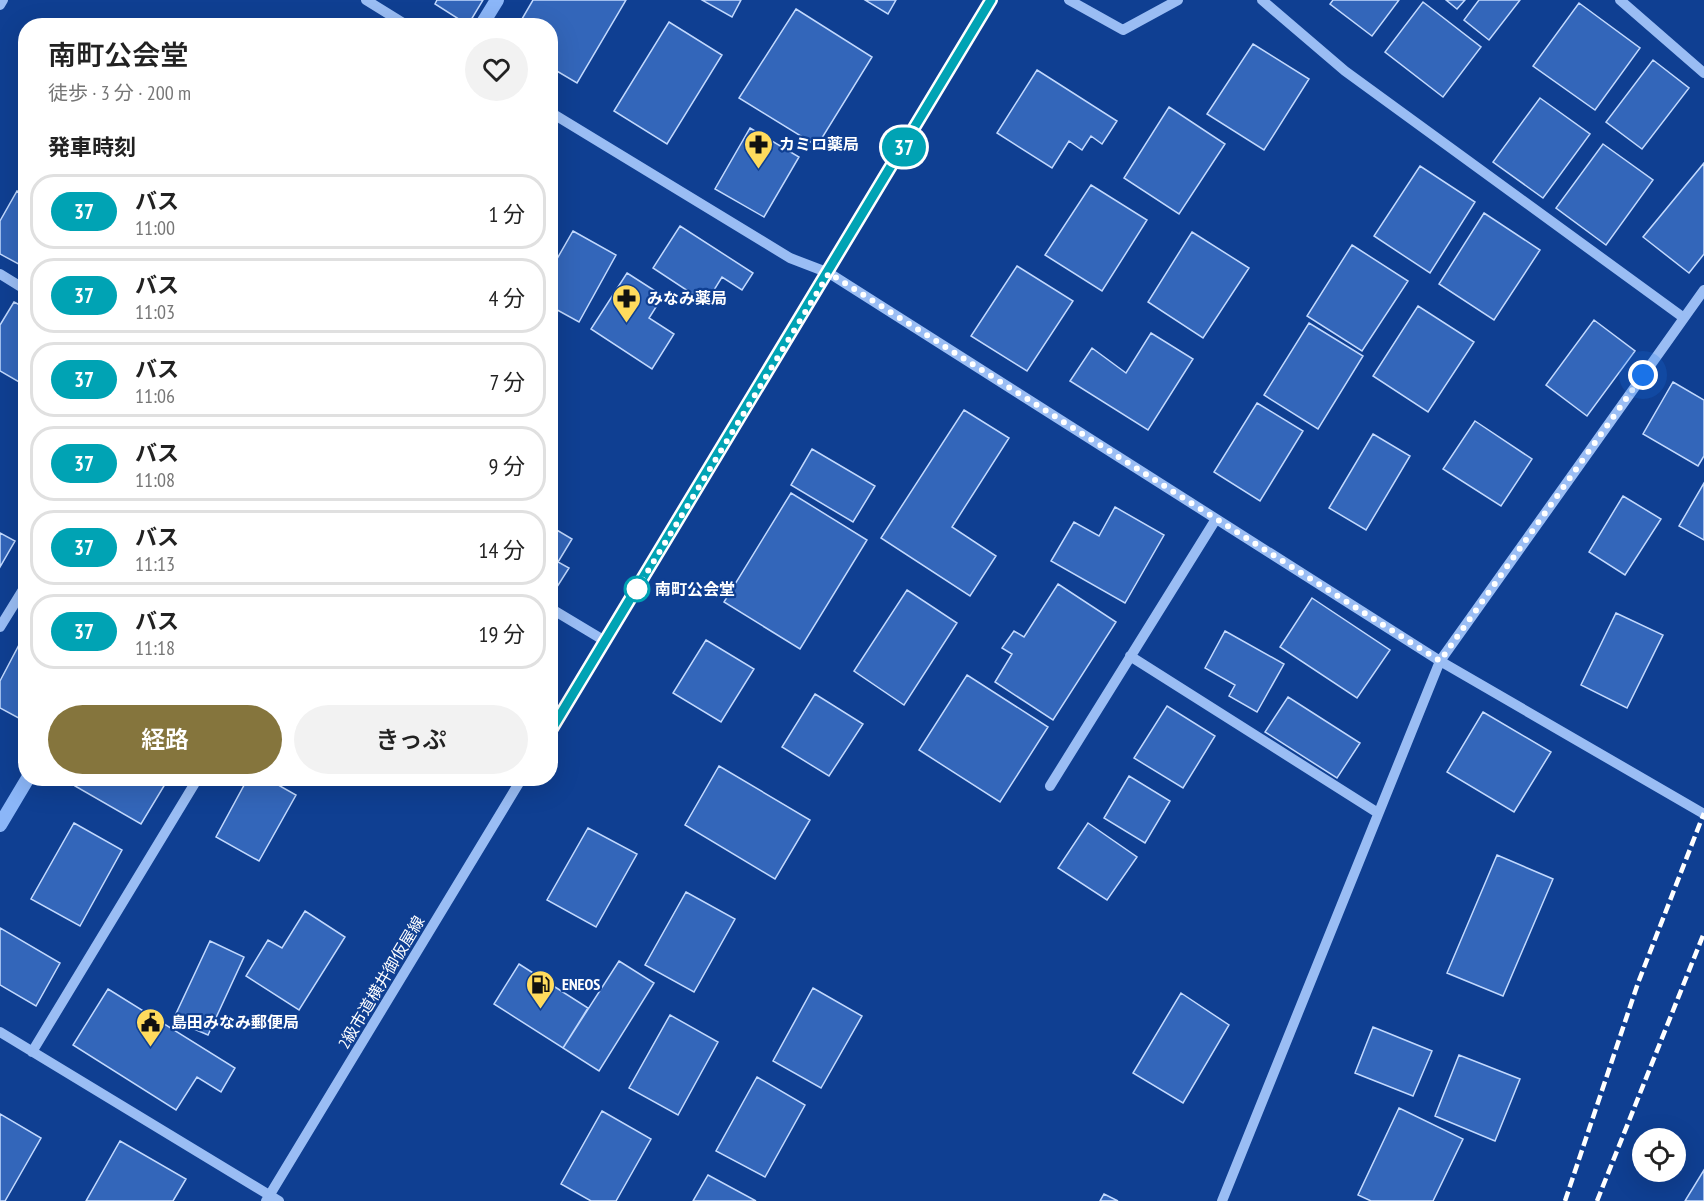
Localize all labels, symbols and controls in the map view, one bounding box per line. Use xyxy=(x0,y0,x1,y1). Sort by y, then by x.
text: 南町公会堂 xyxy=(48,36,188,73)
button: heart xyxy=(465,38,528,101)
text: 徒歩 · 3 分 · 200 m xyxy=(48,80,191,106)
pharmacy icon: カミロ薬局 xyxy=(742,128,774,170)
line badge: 37 xyxy=(877,128,931,166)
text: 発車時刻 xyxy=(48,133,136,161)
place label: カミロ薬局 xyxy=(779,134,859,154)
text: 37 xyxy=(894,134,914,161)
text: バス xyxy=(135,187,179,215)
text: 37 xyxy=(74,198,94,225)
text: 1 分 xyxy=(488,200,525,228)
text: 11:00 xyxy=(135,215,175,241)
text: バス xyxy=(135,271,179,299)
text: 37 xyxy=(74,282,94,309)
pharmacy icon: みなみ薬局 xyxy=(610,282,642,324)
text: 4 分 xyxy=(488,284,525,312)
place label: みなみ薬局 xyxy=(647,288,727,308)
text: 11:03 xyxy=(135,299,175,325)
text: バス xyxy=(135,355,179,383)
your location xyxy=(1628,360,1658,390)
text: 37 xyxy=(74,366,94,393)
text: 7 分 xyxy=(489,368,525,396)
text: 11:06 xyxy=(135,383,175,409)
text: バス xyxy=(135,439,179,467)
text: 37 xyxy=(74,450,94,477)
text: 9 分 xyxy=(488,452,525,480)
text: 11:08 xyxy=(135,467,175,493)
text: バス xyxy=(135,523,179,551)
text: 37 xyxy=(74,534,94,561)
text: 14 分 xyxy=(479,536,525,564)
text: 11:13 xyxy=(135,551,175,577)
marker: 南町公会堂 xyxy=(624,576,650,602)
place label: 南町公会堂 xyxy=(655,579,735,599)
text: バス xyxy=(135,607,179,635)
text: 37 xyxy=(74,618,94,645)
text: 19 分 xyxy=(479,620,525,648)
text: 11:18 xyxy=(135,635,175,661)
button: 経路 xyxy=(48,705,282,774)
button: きっぷ xyxy=(294,705,528,774)
street label: 2級市道横井御仮屋線 xyxy=(333,912,429,1052)
fuel station icon: ENEOS xyxy=(525,968,557,1010)
place label: ENEOS xyxy=(562,974,600,994)
public building icon: 島田みなみ郵便局 xyxy=(134,1006,166,1048)
place label: 島田みなみ郵便局 xyxy=(171,1012,299,1032)
map controls xyxy=(1632,1128,1686,1182)
button: locate xyxy=(1632,1128,1686,1182)

